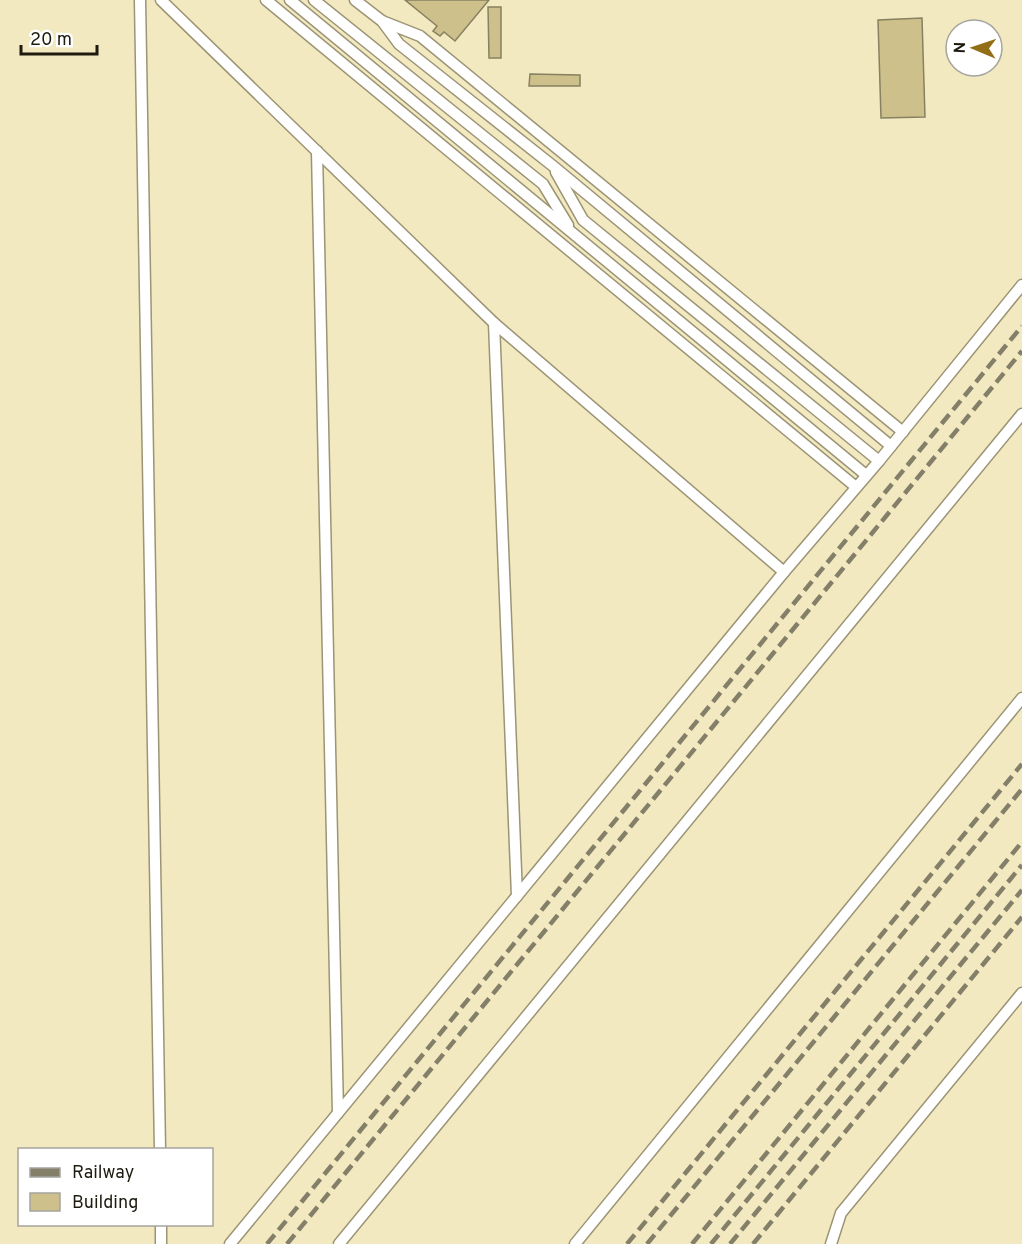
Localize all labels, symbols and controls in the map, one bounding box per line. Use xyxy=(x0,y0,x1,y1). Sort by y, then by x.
scale bar xyxy=(21,18,98,56)
north arrow xyxy=(944,18,1004,78)
text: 20 m xyxy=(30,29,72,52)
text: N xyxy=(951,41,971,54)
legend xyxy=(18,1148,213,1226)
text: Railway xyxy=(72,1162,134,1185)
text: Building xyxy=(72,1192,138,1215)

